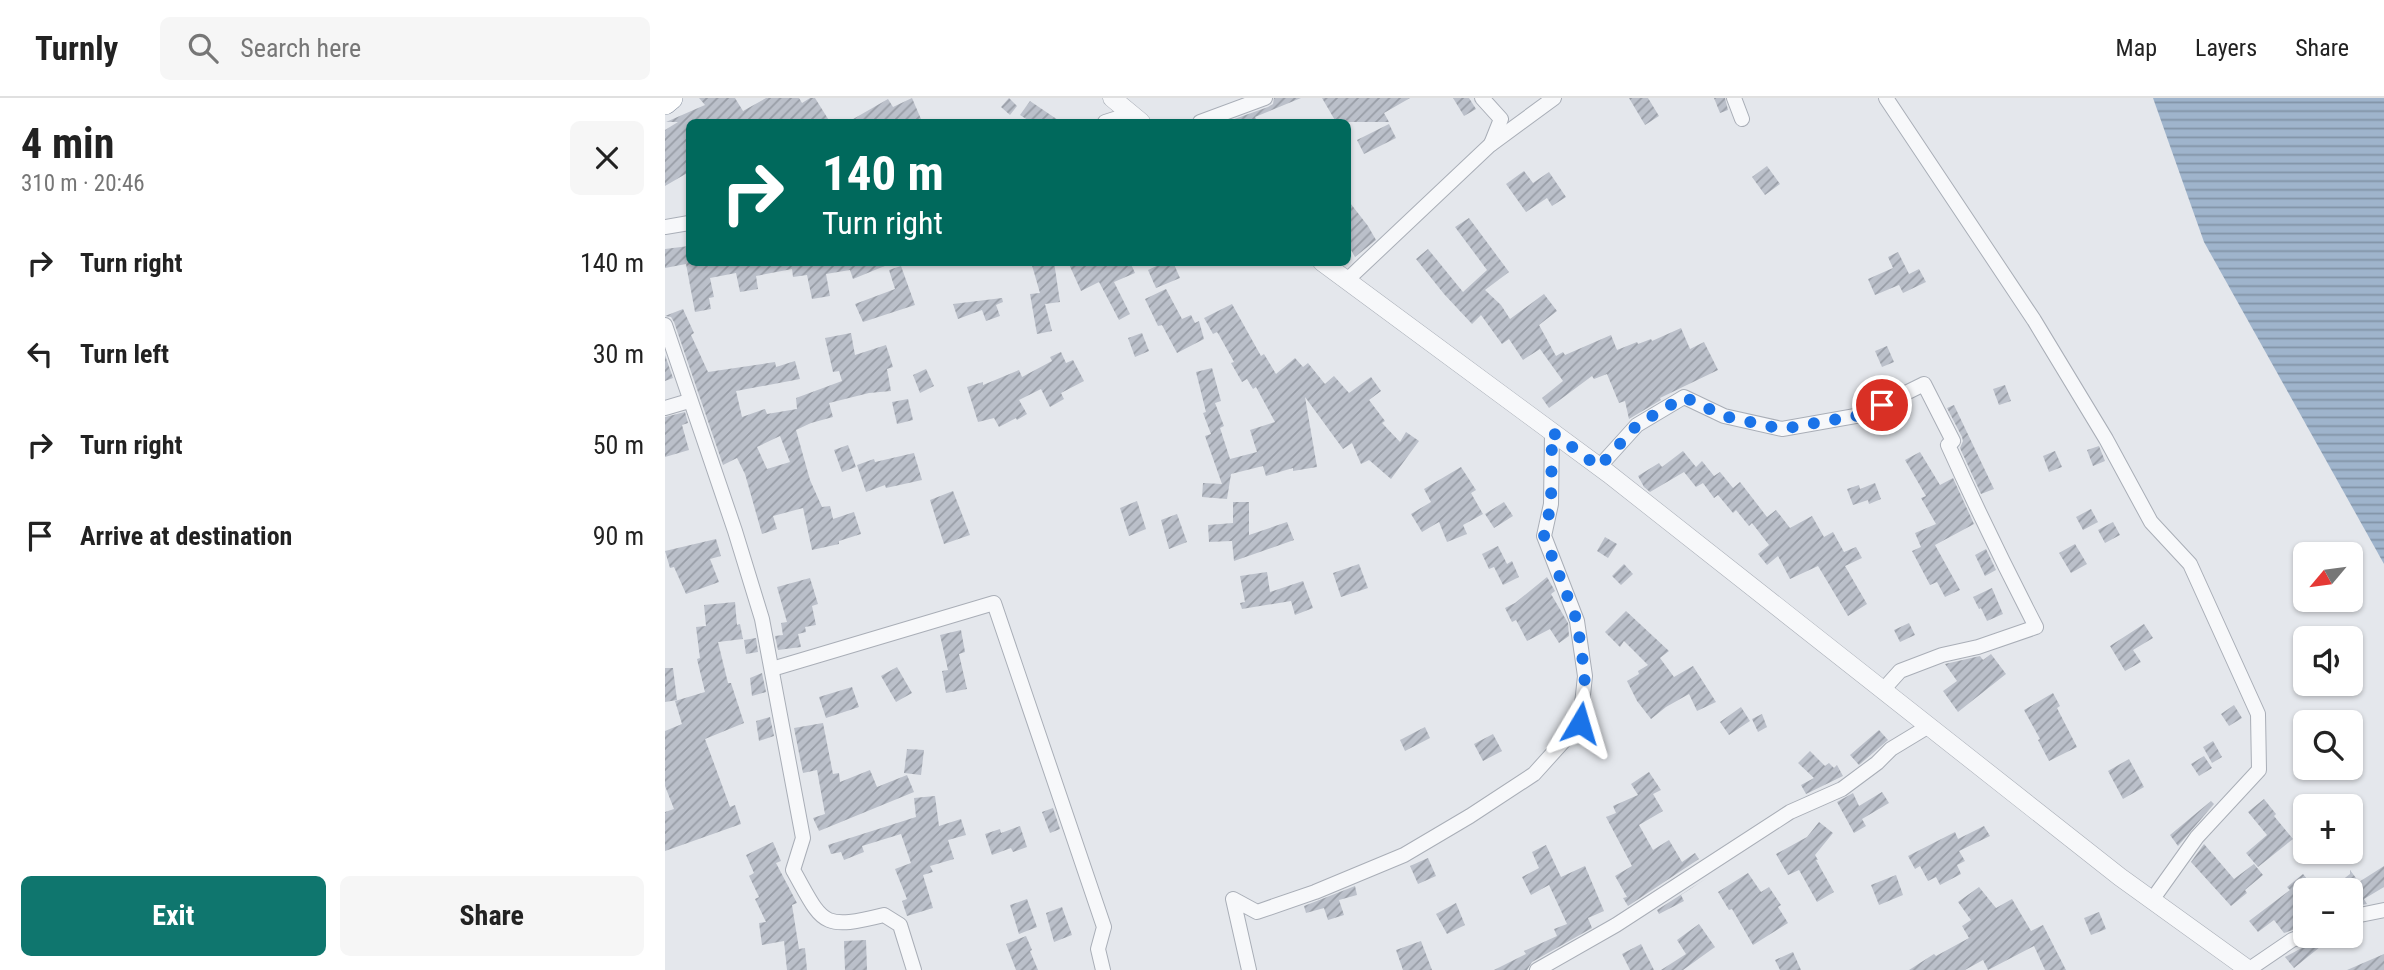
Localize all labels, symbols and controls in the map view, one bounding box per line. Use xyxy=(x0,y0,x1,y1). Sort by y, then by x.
search box xyxy=(160,17,650,80)
text: Turnly xyxy=(35,29,118,68)
icon: search xyxy=(184,29,222,67)
text: Search here xyxy=(240,33,361,63)
text: Map xyxy=(2116,34,2157,62)
text: Layers xyxy=(2195,34,2257,62)
text: Share xyxy=(2295,34,2349,62)
text: 4 min xyxy=(21,119,114,168)
button: close xyxy=(570,121,644,195)
text: 140 m xyxy=(822,145,944,202)
icon: right xyxy=(707,147,798,238)
text: 310 m · 20:46 xyxy=(21,170,145,197)
text: Turn right xyxy=(822,204,943,242)
icon: right xyxy=(21,244,59,282)
text: Turn right xyxy=(80,248,182,278)
text: 140 m xyxy=(580,248,644,278)
icon: left xyxy=(21,335,59,373)
text: Turn left xyxy=(80,339,169,369)
text: 30 m xyxy=(593,339,644,369)
pin xyxy=(1852,375,1912,435)
icon: arrive xyxy=(1863,386,1901,424)
icon: right xyxy=(21,426,59,464)
text: Turn right xyxy=(80,430,182,460)
text: 50 m xyxy=(593,430,644,460)
icon: arrive xyxy=(21,517,59,555)
text: Arrive at destination xyxy=(80,521,292,551)
text: 90 m xyxy=(593,521,644,551)
north arrow xyxy=(2293,542,2363,612)
map controls xyxy=(2293,542,2363,948)
button: sound xyxy=(2293,626,2363,696)
position arrow xyxy=(1543,686,1617,760)
button: search xyxy=(2293,710,2363,780)
button: + xyxy=(2293,794,2363,864)
button: Exit xyxy=(21,876,326,956)
button: Share xyxy=(340,876,644,956)
button: − xyxy=(2293,878,2363,948)

